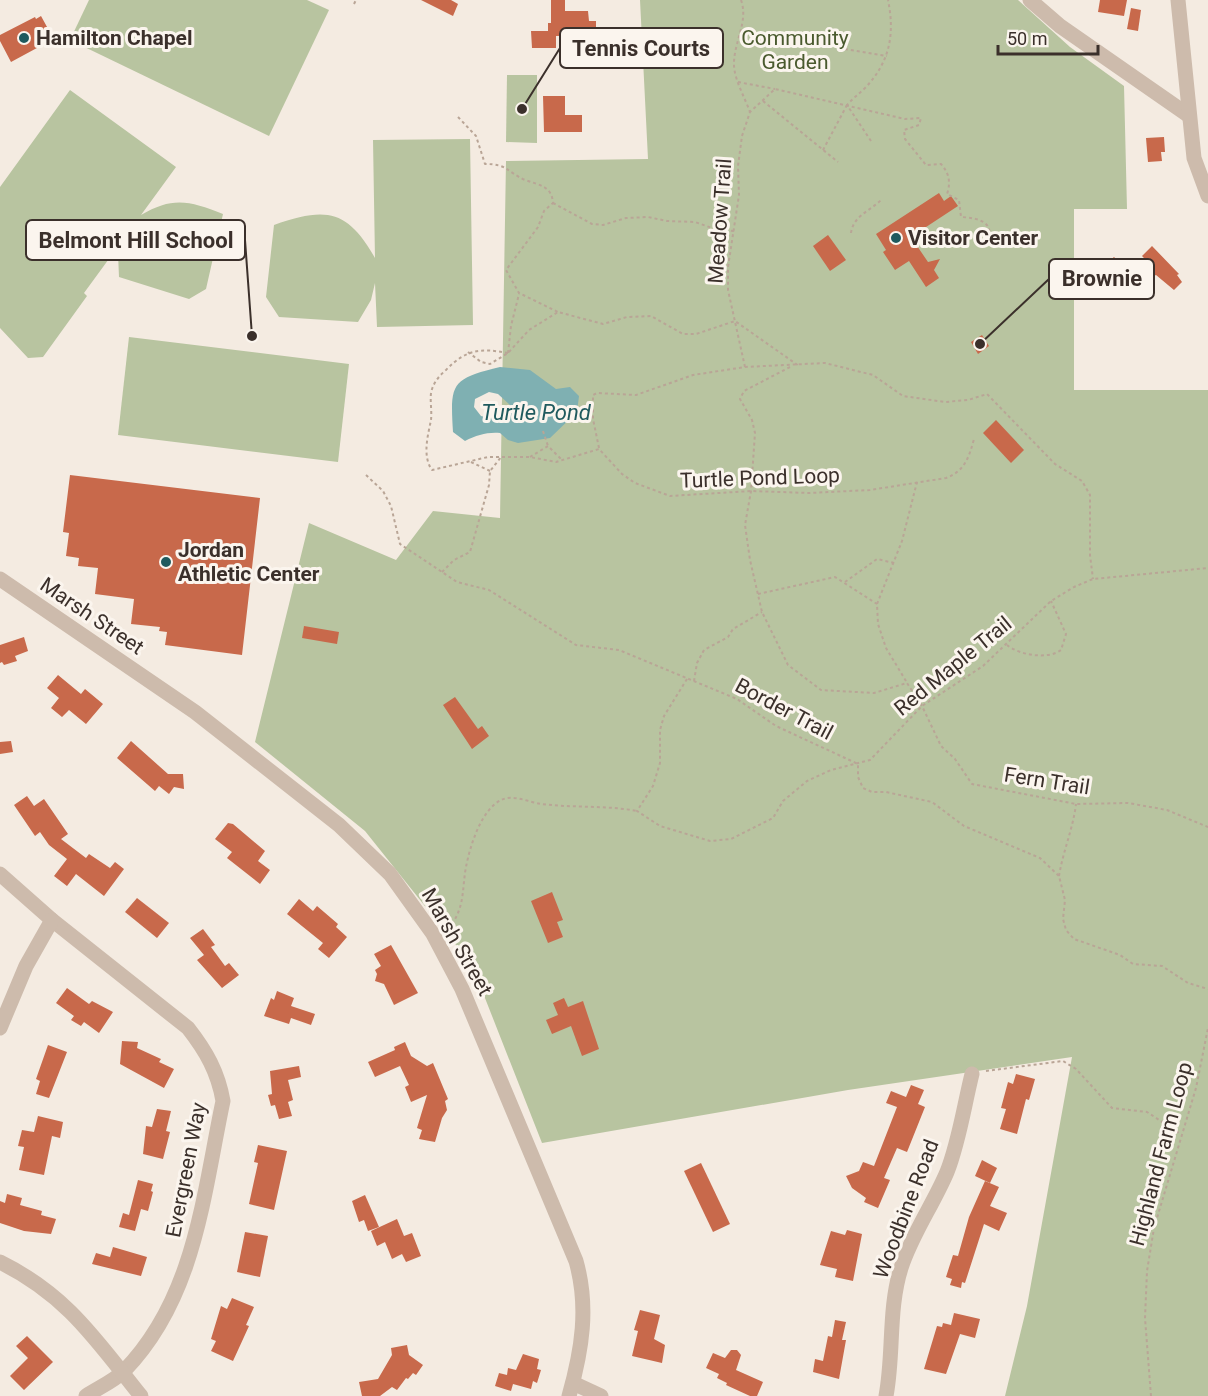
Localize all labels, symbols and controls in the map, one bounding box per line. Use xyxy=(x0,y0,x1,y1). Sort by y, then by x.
scale bar xyxy=(998,18,1098,56)
place label: Hamilton Chapel xyxy=(36,26,193,50)
park label: Community Garden xyxy=(741,26,849,74)
callout: Tennis Courts xyxy=(560,28,723,68)
text: 50 m xyxy=(1007,28,1047,49)
marker: Hamilton Chapel xyxy=(17,31,31,45)
text: Tennis Courts xyxy=(572,36,710,61)
street label: Meadow Trail xyxy=(704,158,736,284)
callout: Belmont Hill School xyxy=(26,220,245,260)
place label: Visitor Center xyxy=(908,226,1039,250)
text: Belmont Hill School xyxy=(39,228,233,253)
marker: Visitor Center xyxy=(889,231,903,245)
callout: Brownie xyxy=(1049,259,1154,299)
text: Brownie xyxy=(1062,266,1142,291)
water label: Turtle Pond xyxy=(481,400,592,425)
street label: Turtle Pond Loop xyxy=(680,463,840,493)
place label: Jordan Athletic Center xyxy=(178,538,320,586)
marker: Jordan Athletic Center xyxy=(159,555,173,569)
street label: Marsh Street xyxy=(36,573,149,660)
street label: Red Maple Trail xyxy=(890,611,1016,721)
street label: Border Trail xyxy=(731,673,837,745)
street label: Fern Trail xyxy=(1003,762,1091,800)
street label: Marsh Street xyxy=(417,884,497,1000)
street label: Highland Farm Loop xyxy=(1125,1060,1197,1248)
street label: Evergreen Way xyxy=(161,1100,211,1240)
street label: Woodbine Road xyxy=(868,1136,944,1282)

